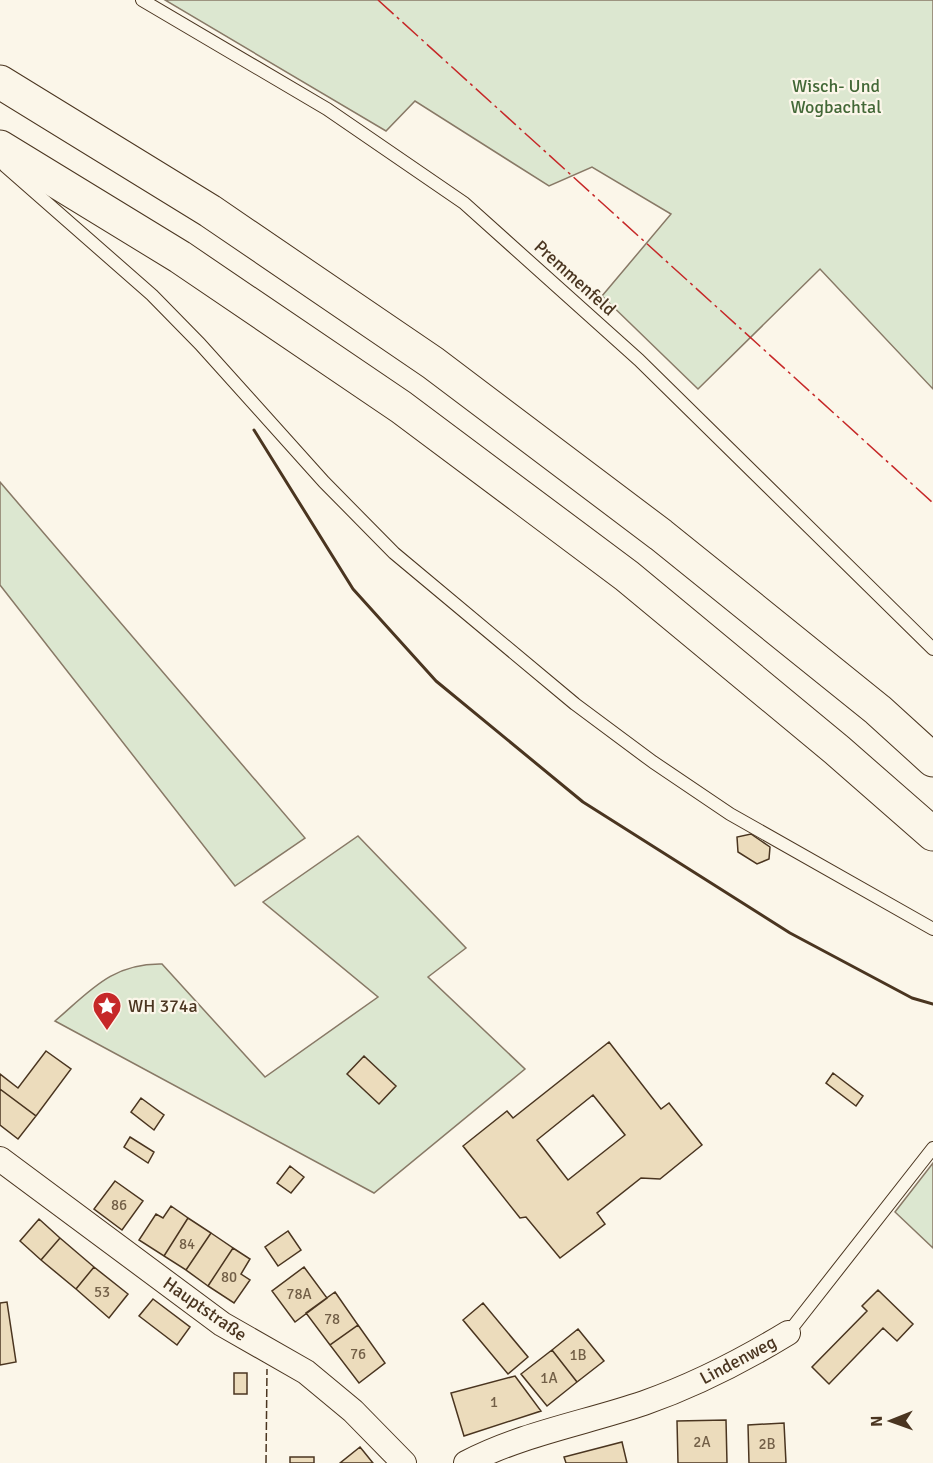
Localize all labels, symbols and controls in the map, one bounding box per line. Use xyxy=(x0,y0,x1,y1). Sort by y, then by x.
park label: Wisch- Und Wogbachtal xyxy=(790,75,882,118)
street label: Premmenfeld xyxy=(530,236,620,320)
place icon: WH 374a xyxy=(91,990,123,1032)
place label: WH 374a xyxy=(128,995,198,1017)
house number: 86 xyxy=(111,1196,127,1214)
house number: 84 xyxy=(179,1235,195,1253)
house number: 80 xyxy=(221,1268,237,1286)
street label: Hauptstraße xyxy=(159,1272,251,1346)
house number: 53 xyxy=(94,1283,110,1301)
house number: 78A xyxy=(286,1285,312,1303)
house number: 78 xyxy=(324,1310,340,1328)
street label: Lindenweg xyxy=(696,1331,780,1389)
house number: 76 xyxy=(350,1345,366,1363)
house number: 1B xyxy=(569,1346,587,1364)
house number: 1A xyxy=(540,1369,558,1387)
north arrow xyxy=(861,1391,921,1451)
house number: 1 xyxy=(490,1393,498,1411)
text: N xyxy=(867,1416,887,1427)
house number: 2A xyxy=(693,1433,711,1451)
house number: 2B xyxy=(758,1435,776,1453)

